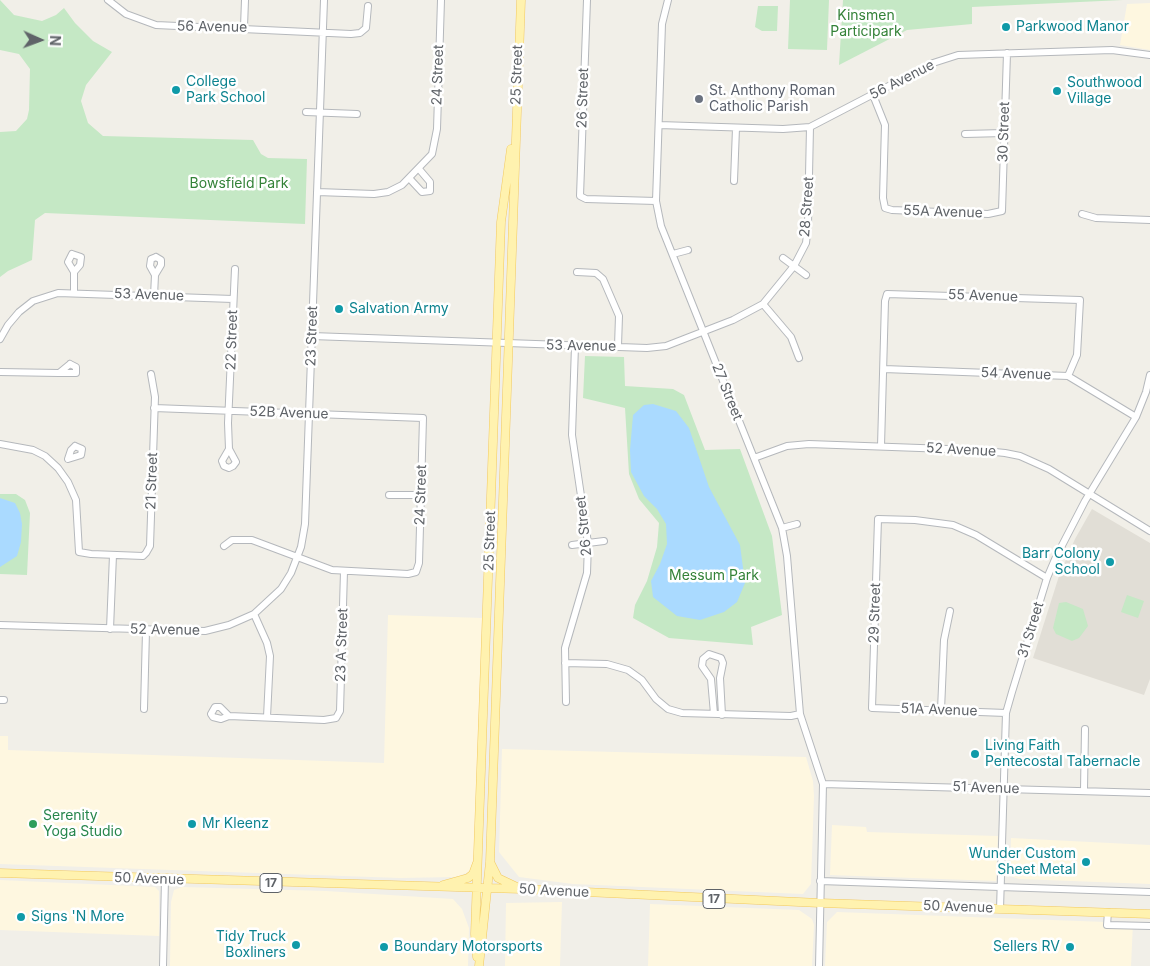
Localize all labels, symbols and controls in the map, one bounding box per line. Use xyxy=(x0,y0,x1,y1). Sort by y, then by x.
park label: Kinsmen Participark xyxy=(830,8,902,40)
north arrow xyxy=(15,15,65,65)
street label: 56 Avenue xyxy=(177,18,247,36)
place label: Parkwood Manor xyxy=(1016,19,1129,35)
marker: Parkwood Manor xyxy=(1000,21,1012,33)
text: N xyxy=(47,35,64,46)
street label: 24 Street xyxy=(429,44,447,106)
street label: 25 Street xyxy=(508,44,526,106)
street label: 56 Avenue xyxy=(867,57,937,103)
street label: 26 Street xyxy=(574,67,592,129)
place label: College Park School xyxy=(186,74,265,106)
place label: Southwood Village xyxy=(1067,75,1142,108)
place label: St. Anthony Roman Catholic Parish xyxy=(709,83,835,115)
marker: College Park School xyxy=(170,84,182,96)
marker: Southwood Village xyxy=(1051,85,1063,97)
marker: St. Anthony Roman Catholic Parish xyxy=(693,93,705,105)
street label: 30 Street xyxy=(995,101,1013,163)
park label: Bowsfield Park xyxy=(190,176,288,192)
street label: 28 Street xyxy=(797,176,817,238)
street label: 55A Avenue xyxy=(903,202,983,222)
street label: 53 Avenue xyxy=(114,285,184,305)
street label: 55 Avenue xyxy=(948,286,1018,306)
place label: Salvation Army xyxy=(349,301,449,317)
marker: Salvation Army xyxy=(333,303,345,315)
street label: 23 Street xyxy=(303,305,321,367)
street label: 22 Street xyxy=(223,309,241,371)
street label: 53 Avenue xyxy=(546,337,616,355)
street label: 27 Street xyxy=(708,361,746,423)
street label: 54 Avenue xyxy=(980,364,1052,384)
street label: 52B Avenue xyxy=(249,403,329,423)
street label: 52 Avenue xyxy=(926,440,996,460)
street label: 21 Street xyxy=(143,452,161,510)
street label: 24 Street xyxy=(412,464,430,526)
street label: 26 Street xyxy=(572,495,596,557)
street label: 25 Street xyxy=(481,510,499,572)
place label: Barr Colony School xyxy=(1022,546,1100,578)
marker: Barr Colony School xyxy=(1104,556,1116,568)
park label: Messum Park xyxy=(669,568,759,584)
street label: 29 Street xyxy=(866,582,884,644)
street label: 31 Street xyxy=(1015,600,1047,660)
street label: 23 A Street xyxy=(332,608,352,682)
street label: 52 Avenue xyxy=(130,621,200,639)
street label: 51A Avenue xyxy=(900,700,978,720)
place label: Living Faith Pentecostal Tabernacle xyxy=(985,738,1140,770)
marker: Living Faith Pentecostal Tabernacle xyxy=(969,748,981,760)
street label: 51 Avenue xyxy=(952,778,1020,798)
place label: Serenity Yoga Studio xyxy=(43,808,122,840)
place label: Mr Kleenz xyxy=(202,816,269,832)
marker: Serenity Yoga Studio xyxy=(27,818,39,830)
marker: Mr Kleenz xyxy=(186,818,198,830)
place label: Wunder Custom Sheet Metal xyxy=(969,846,1076,879)
marker: Wunder Custom Sheet Metal xyxy=(1080,856,1092,868)
street label: 50 Avenue xyxy=(113,869,185,889)
road number: 17 xyxy=(260,874,282,892)
street label: 50 Avenue xyxy=(518,881,590,901)
road number: 17 xyxy=(703,890,725,909)
street label: 50 Avenue xyxy=(922,897,994,917)
place label: Signs 'N More xyxy=(31,909,124,925)
marker: Signs 'N More xyxy=(15,911,27,923)
place label: Tidy Truck Boxliners xyxy=(216,929,286,962)
marker: Tidy Truck Boxliners xyxy=(290,939,302,951)
place label: Boundary Motorsports xyxy=(394,939,543,955)
place label: Sellers RV xyxy=(993,939,1060,955)
marker: Boundary Motorsports xyxy=(378,941,390,953)
marker: Sellers RV xyxy=(1064,941,1076,953)

